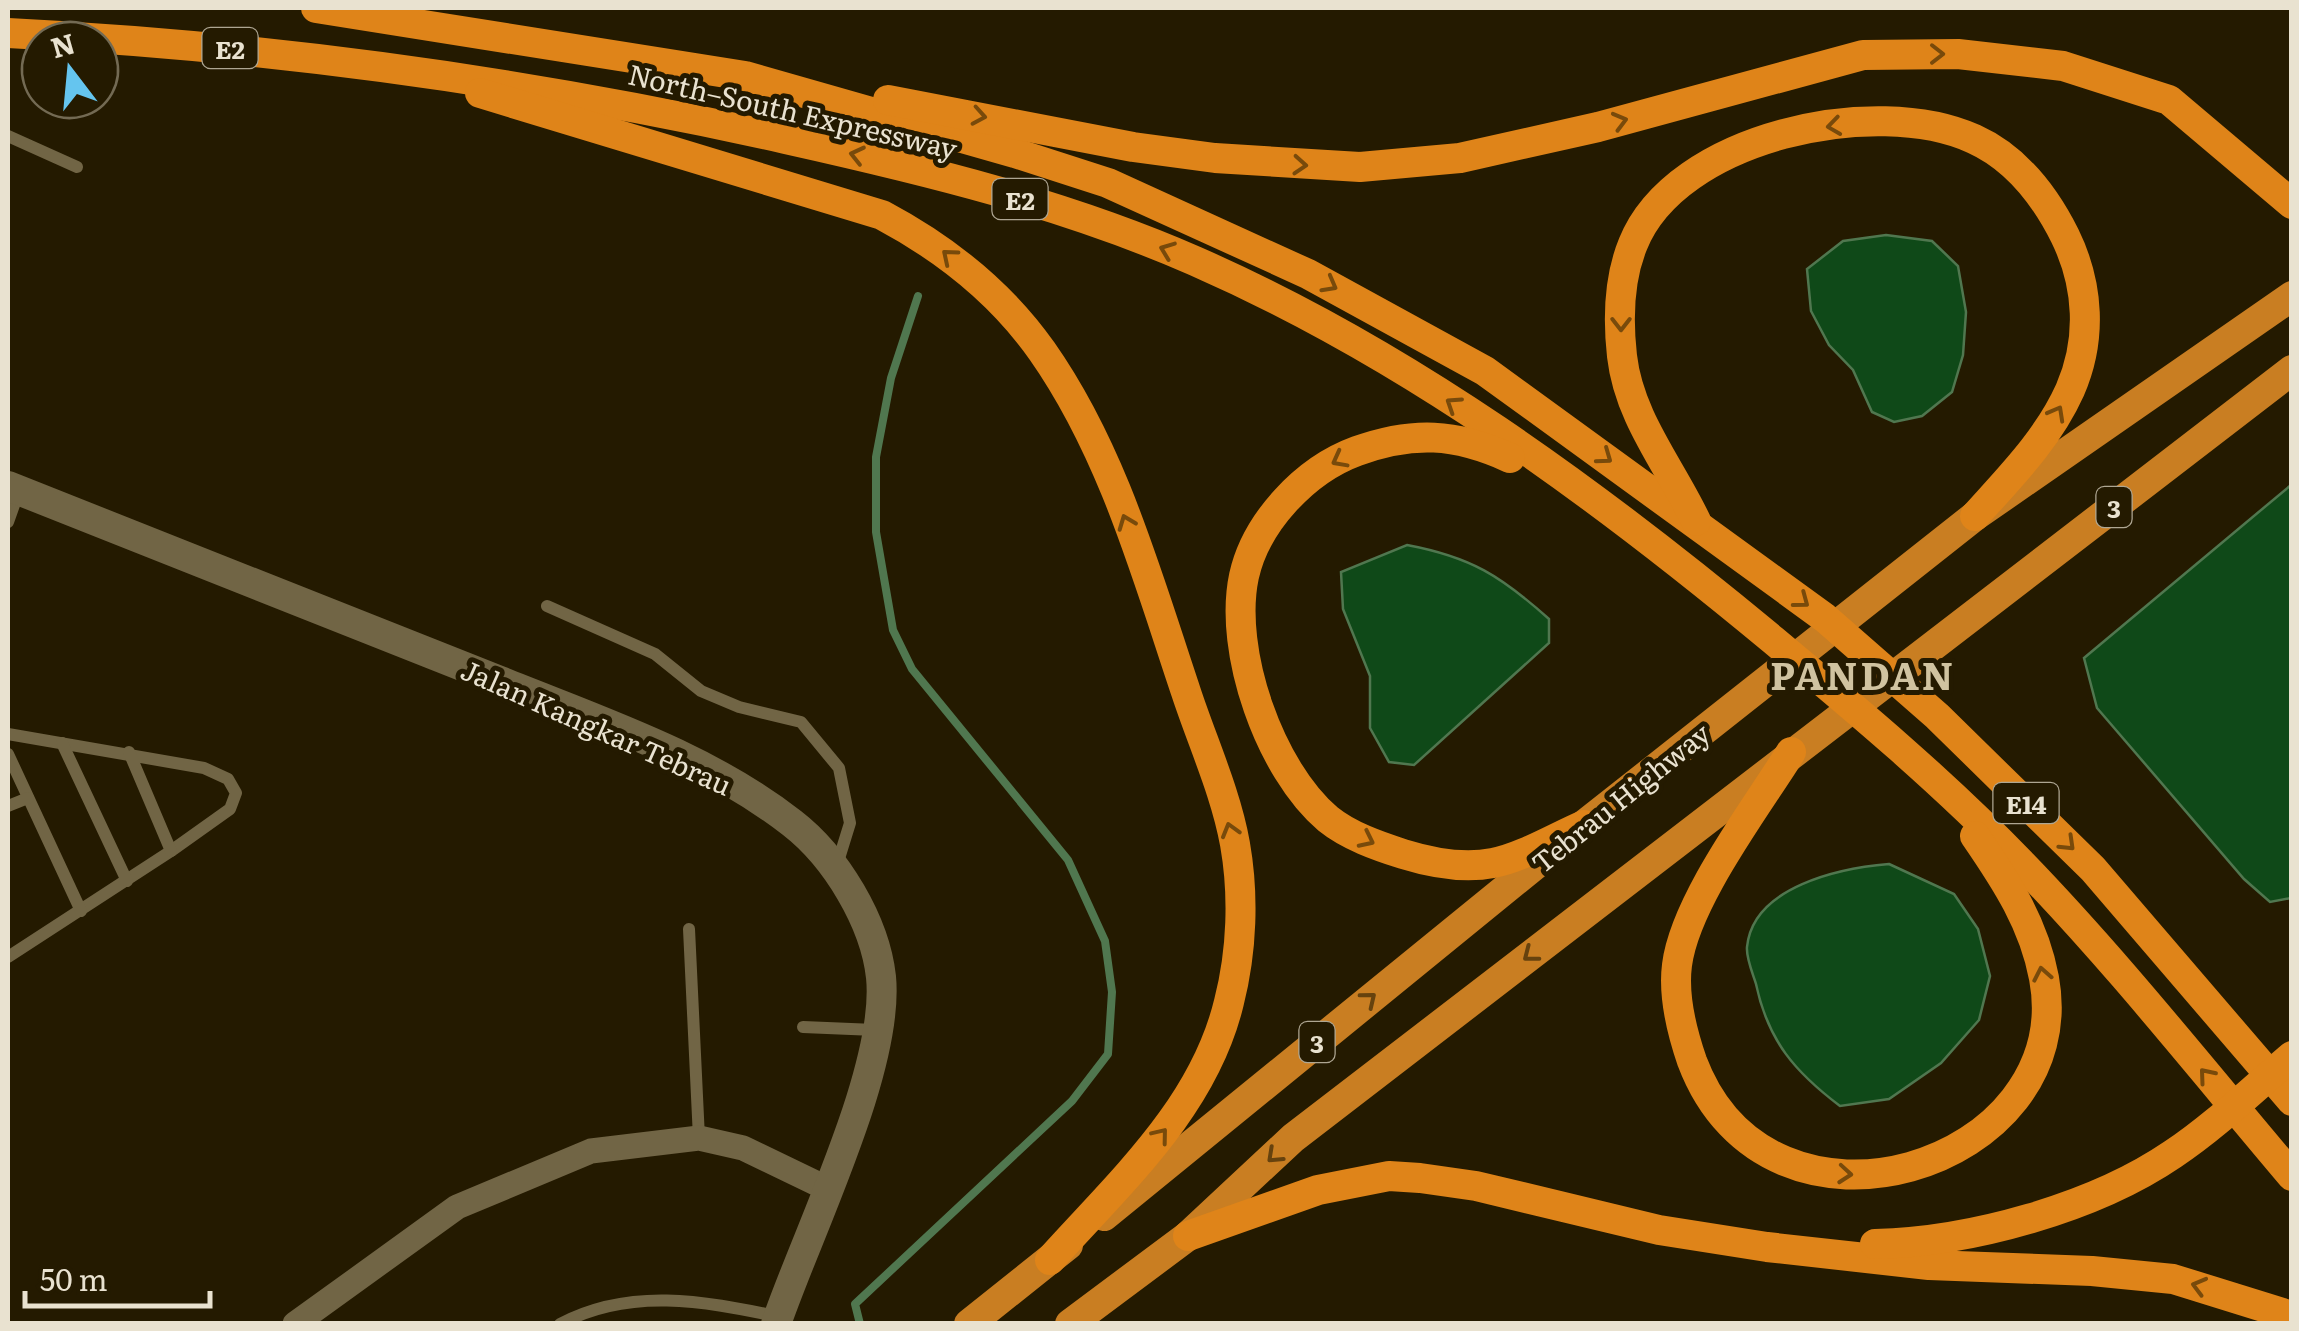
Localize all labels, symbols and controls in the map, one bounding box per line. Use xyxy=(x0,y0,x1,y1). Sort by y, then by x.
north arrow xyxy=(20,20,120,120)
text: N xyxy=(45,21,80,67)
road number: E2 xyxy=(202,28,258,68)
one-way arrow xyxy=(1930,43,1945,65)
street label: North–South Expressway xyxy=(624,52,962,168)
one-way arrow xyxy=(971,105,988,126)
one-way arrow xyxy=(1611,111,1629,132)
one-way arrow xyxy=(1826,114,1842,135)
one-way arrow xyxy=(849,146,866,167)
one-way arrow xyxy=(1293,154,1309,175)
road number: E2 xyxy=(992,179,1048,219)
one-way arrow xyxy=(1160,241,1177,262)
one-way arrow xyxy=(942,250,960,268)
one-way arrow xyxy=(1319,273,1337,293)
one-way arrow xyxy=(1610,316,1632,332)
one-way arrow xyxy=(1446,397,1464,416)
one-way arrow xyxy=(2044,406,2064,424)
one-way arrow xyxy=(1594,445,1612,463)
one-way arrow xyxy=(1332,448,1350,468)
road number: 3 xyxy=(2096,487,2132,527)
one-way arrow xyxy=(1117,515,1138,532)
one-way arrow xyxy=(1791,589,1809,606)
district label: PANDAN xyxy=(1770,645,1956,702)
street label: Jalan Kangkar Tebrau xyxy=(455,647,739,805)
street label: Tebrau Highway xyxy=(1522,711,1719,882)
road number: E14 xyxy=(1994,783,2058,823)
one-way arrow xyxy=(1221,822,1242,839)
one-way arrow xyxy=(1357,828,1375,848)
one-way arrow xyxy=(2056,832,2074,850)
one-way arrow xyxy=(1523,943,1541,960)
one-way arrow xyxy=(2033,965,2054,982)
one-way arrow xyxy=(1358,993,1376,1011)
road number: 3 xyxy=(1300,1022,1334,1062)
one-way arrow xyxy=(2200,1068,2218,1086)
one-way arrow xyxy=(1149,1128,1167,1146)
one-way arrow xyxy=(1268,1144,1286,1162)
one-way arrow xyxy=(1838,1163,1854,1185)
scale bar xyxy=(25,1246,210,1308)
text: 50 m xyxy=(40,1256,108,1300)
one-way arrow xyxy=(2191,1277,2208,1298)

